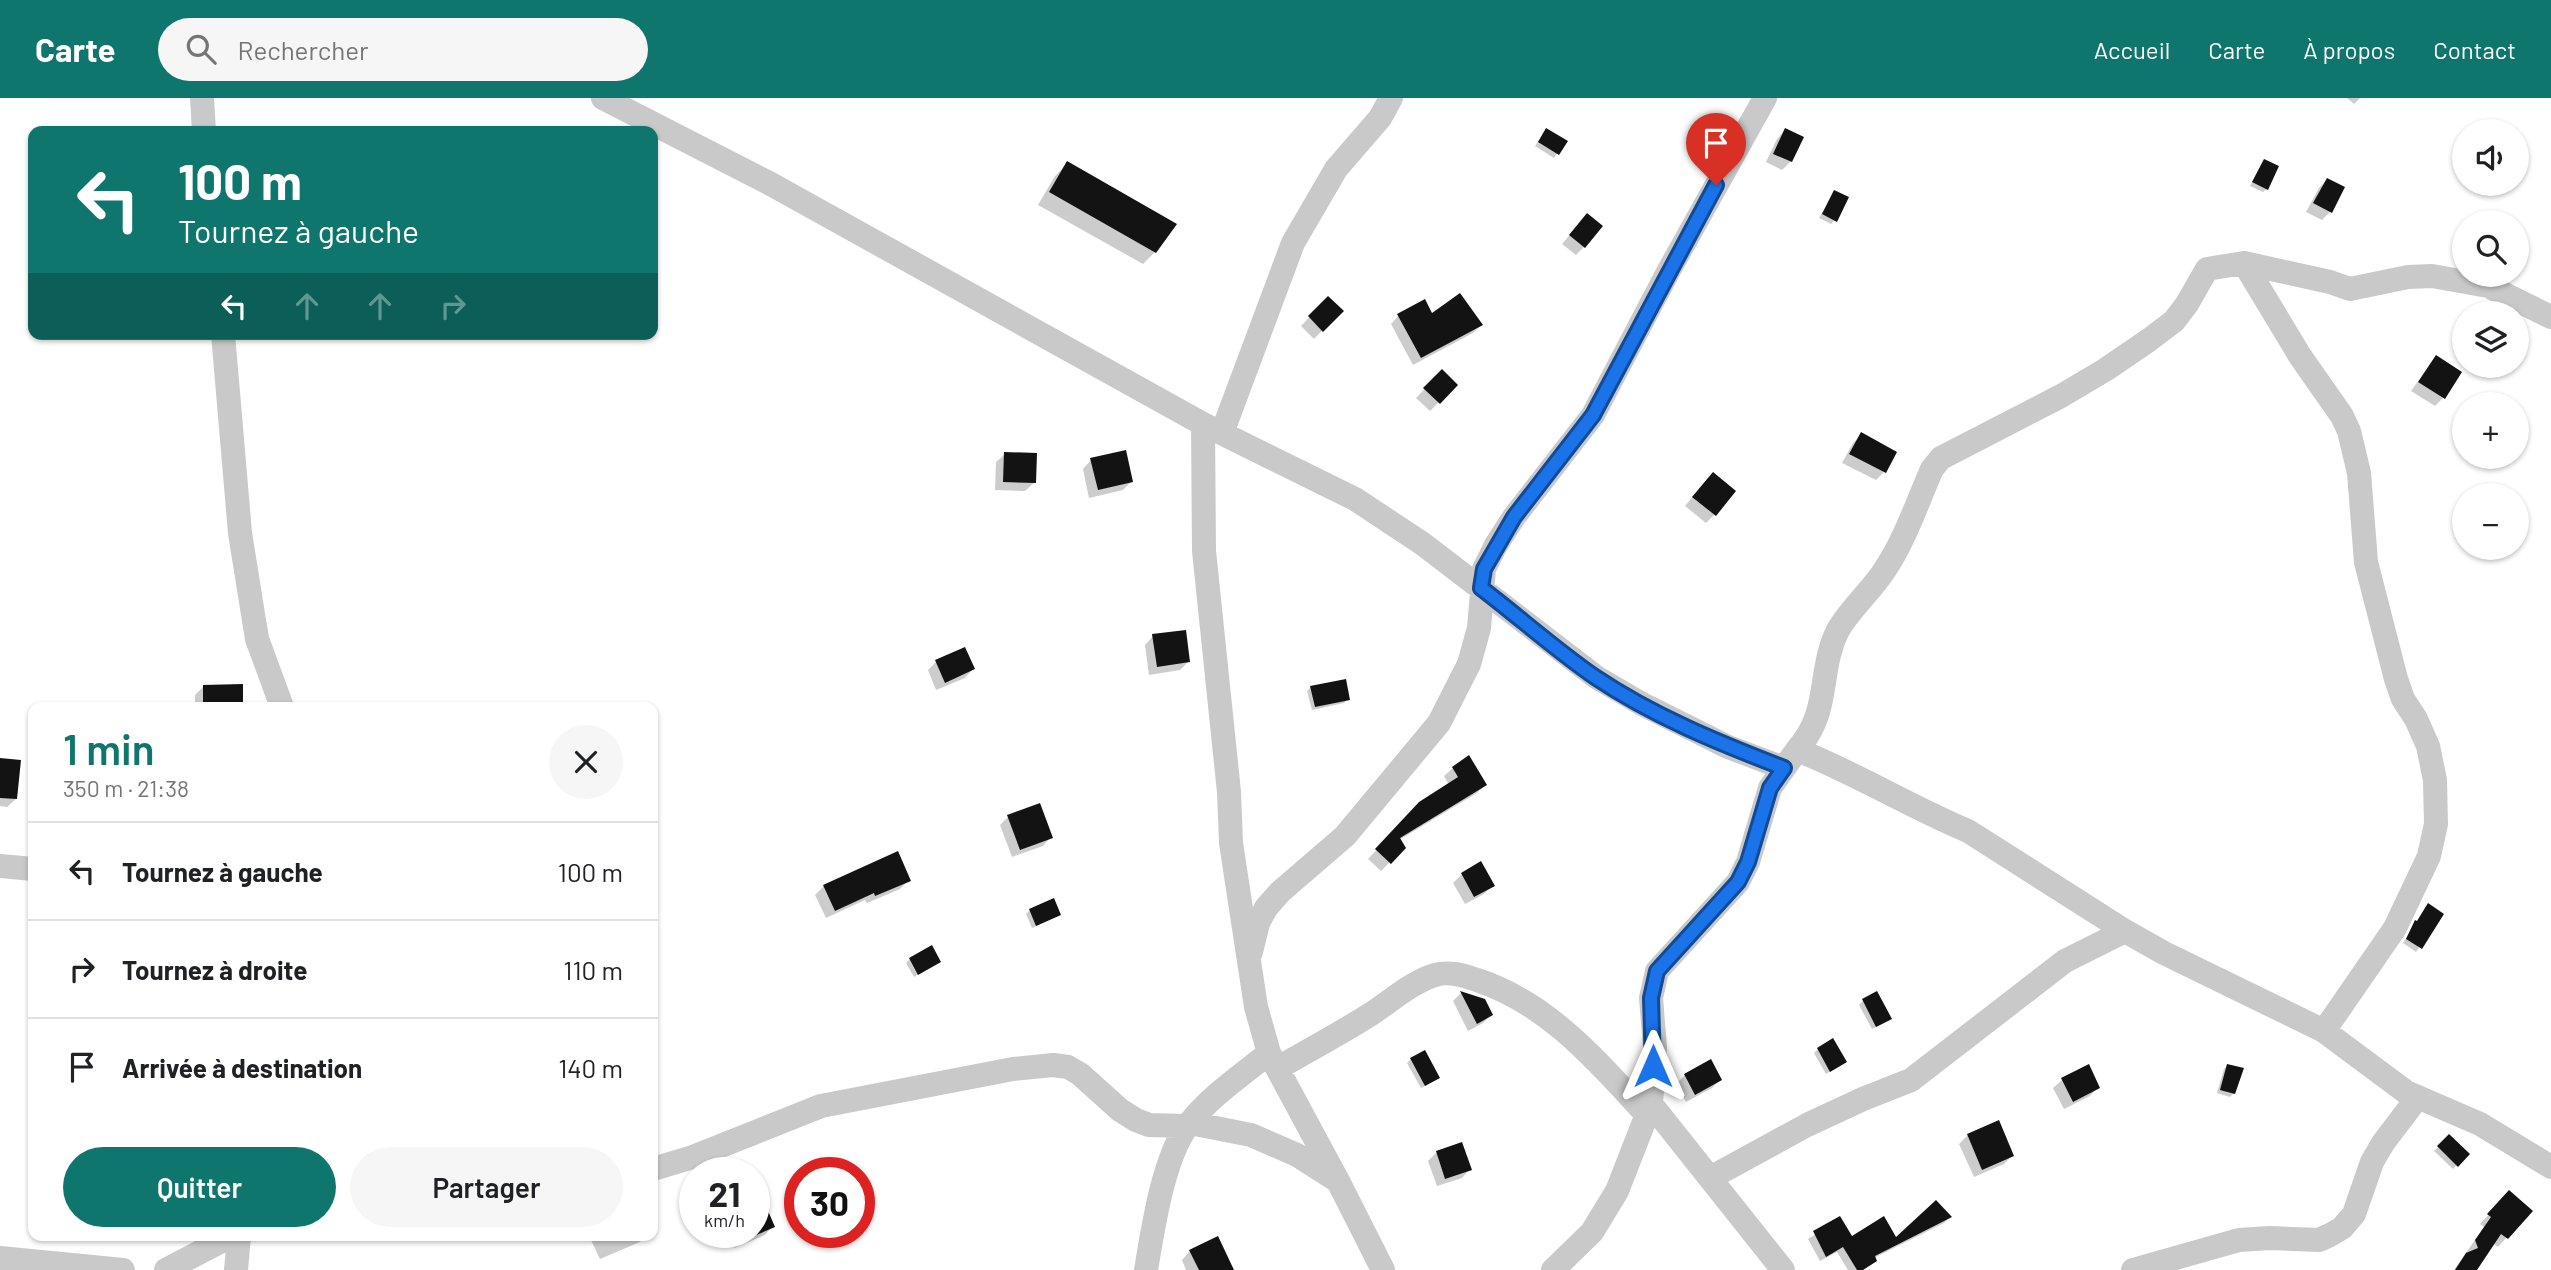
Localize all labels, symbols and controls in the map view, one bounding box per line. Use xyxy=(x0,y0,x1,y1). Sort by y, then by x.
search box xyxy=(158,18,648,81)
text: Carte xyxy=(35,29,116,69)
icon: search xyxy=(182,30,220,68)
text: Rechercher xyxy=(238,34,368,65)
text: Accueil xyxy=(2094,35,2170,64)
text: Carte xyxy=(2208,35,2265,64)
text: À propos xyxy=(2303,35,2395,64)
text: Contact xyxy=(2433,35,2516,64)
pin xyxy=(1686,113,1746,185)
map controls xyxy=(2452,119,2529,560)
button: sound xyxy=(2452,119,2529,196)
icon: arrive xyxy=(1697,124,1735,162)
text: 100 m xyxy=(178,151,302,210)
icon: left xyxy=(63,154,154,245)
button: search xyxy=(2452,210,2529,287)
text: Tournez à gauche xyxy=(178,211,419,249)
icon: left xyxy=(215,287,253,325)
icon: ahead xyxy=(288,287,326,325)
icon: ahead xyxy=(361,287,399,325)
icon: right xyxy=(434,287,472,325)
button: layers xyxy=(2452,301,2529,378)
button: + xyxy=(2452,392,2529,469)
button: − xyxy=(2452,483,2529,560)
text: 1 min xyxy=(63,723,155,773)
button: close xyxy=(549,725,623,799)
text: 350 m · 21:38 xyxy=(63,774,189,802)
icon: left xyxy=(63,852,101,890)
text: Tournez à gauche xyxy=(122,856,323,887)
text: 100 m xyxy=(558,856,623,887)
icon: right xyxy=(63,950,101,988)
text: Tournez à droite xyxy=(122,954,307,985)
text: 110 m xyxy=(563,954,623,985)
position arrow xyxy=(1616,1029,1690,1103)
icon: arrive xyxy=(63,1048,101,1086)
text: Arrivée à destination xyxy=(122,1052,362,1083)
text: 140 m xyxy=(558,1052,623,1083)
button: Quitter xyxy=(63,1147,336,1227)
button: Partager xyxy=(350,1147,623,1227)
speed limit sign: 30 xyxy=(784,1157,875,1248)
text: 21 xyxy=(709,1172,740,1214)
text: km/h xyxy=(704,1209,745,1231)

